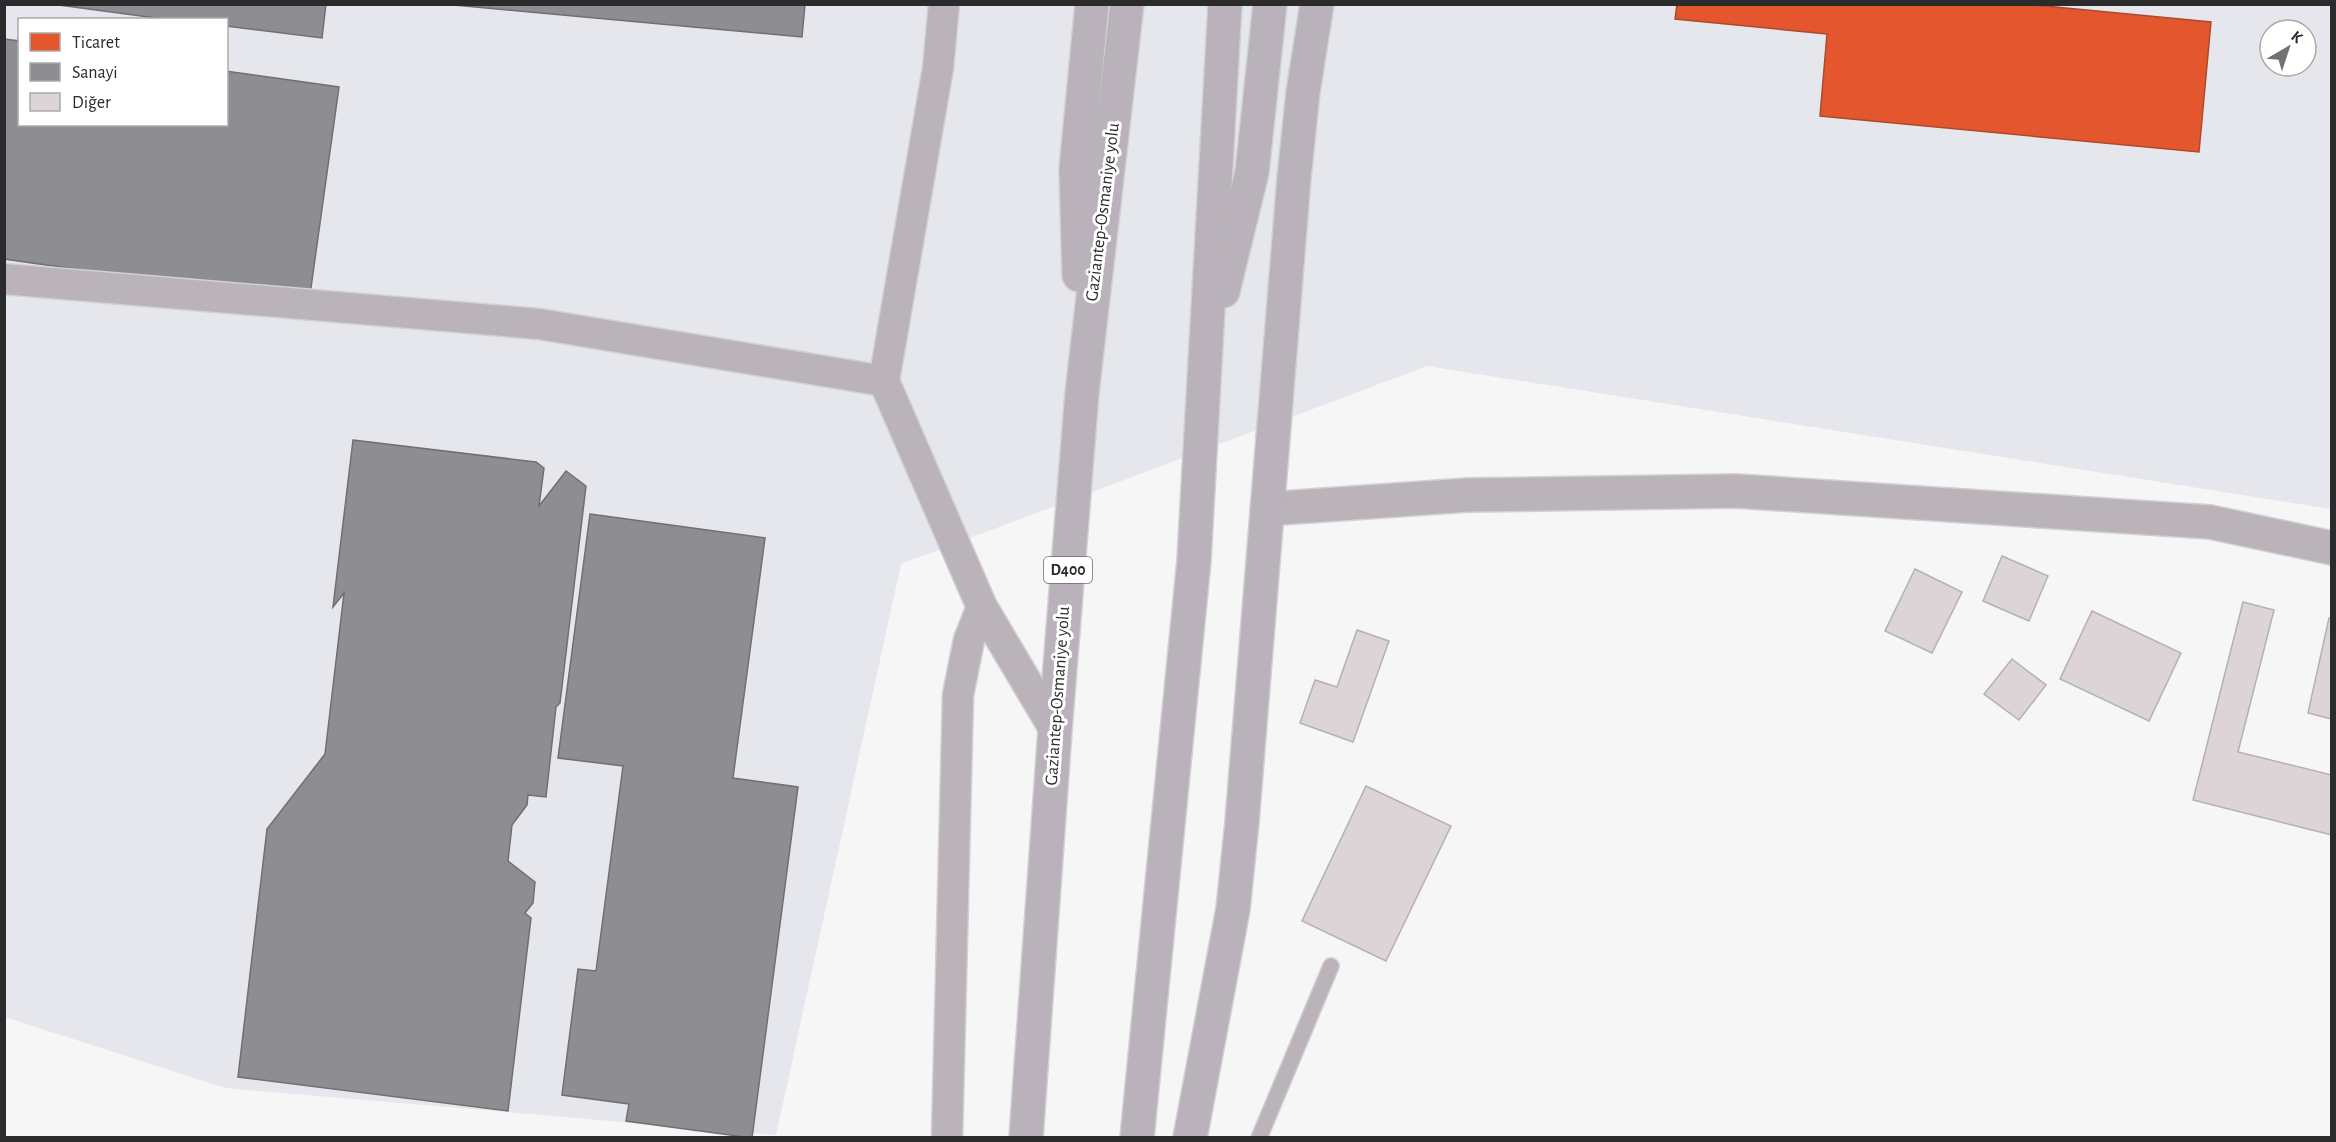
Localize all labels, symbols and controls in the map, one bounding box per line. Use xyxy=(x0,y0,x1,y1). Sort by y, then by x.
legend xyxy=(18,18,228,126)
north arrow xyxy=(2258,18,2318,78)
text: K xyxy=(2288,28,2306,47)
text: Ticaret xyxy=(72,34,120,52)
text: Sanayi xyxy=(72,64,118,82)
text: Diğer xyxy=(72,94,111,112)
street label: Gaziantep-Osmaniye yolu xyxy=(1083,122,1123,302)
road number: D400 xyxy=(1044,557,1092,583)
street label: Gaziantep-Osmaniye yolu xyxy=(1043,606,1073,786)

